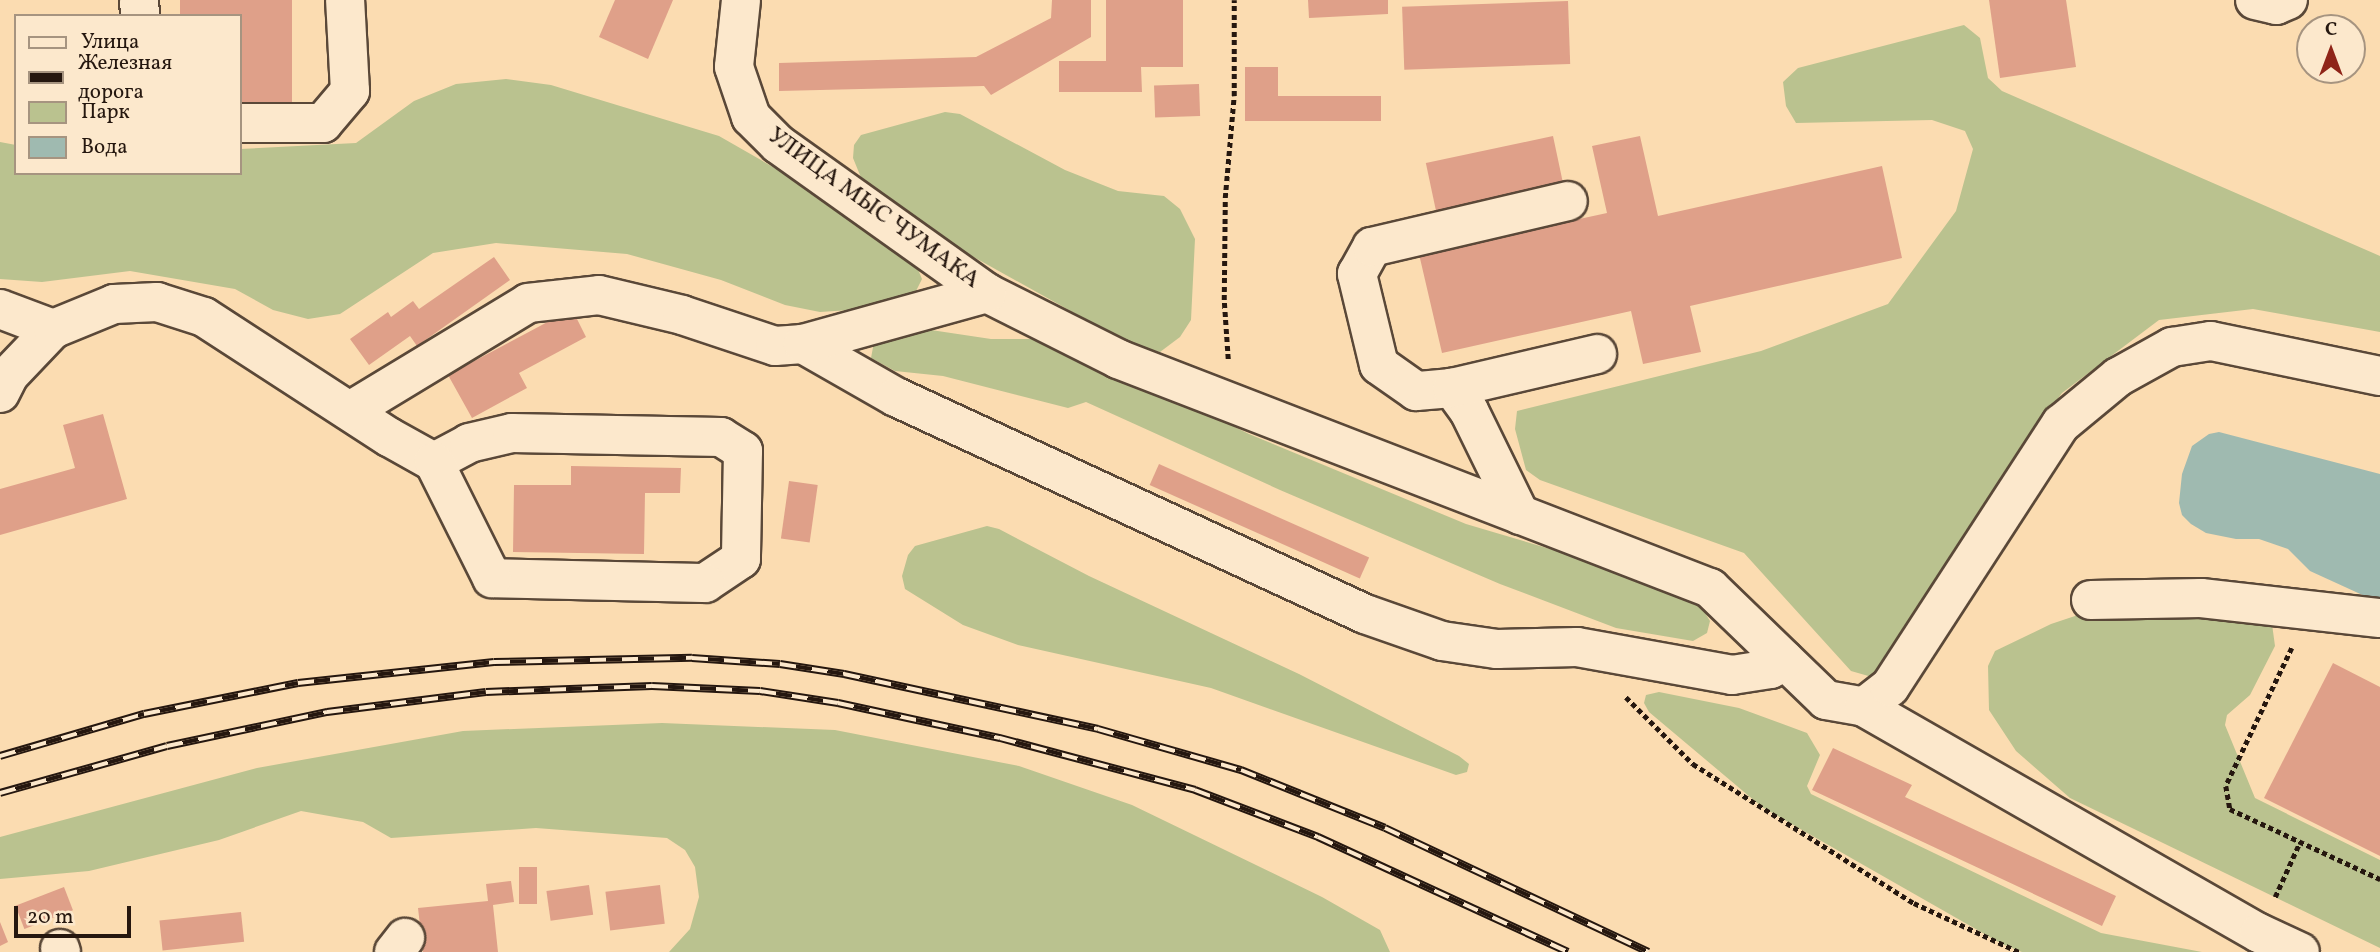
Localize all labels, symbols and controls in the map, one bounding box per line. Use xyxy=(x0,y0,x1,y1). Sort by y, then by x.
legend xyxy=(14,14,242,175)
north arrow xyxy=(2296,14,2366,84)
text: С xyxy=(2325,17,2337,43)
text: Улица xyxy=(81,28,139,57)
text: Железная дорога xyxy=(78,49,172,107)
text: Парк xyxy=(81,98,130,127)
street label: УЛИЦА МЫС ЧУМАКА xyxy=(761,122,985,296)
text: Вода xyxy=(81,133,128,162)
scale bar xyxy=(18,892,135,936)
text: 20 m xyxy=(27,903,73,932)

